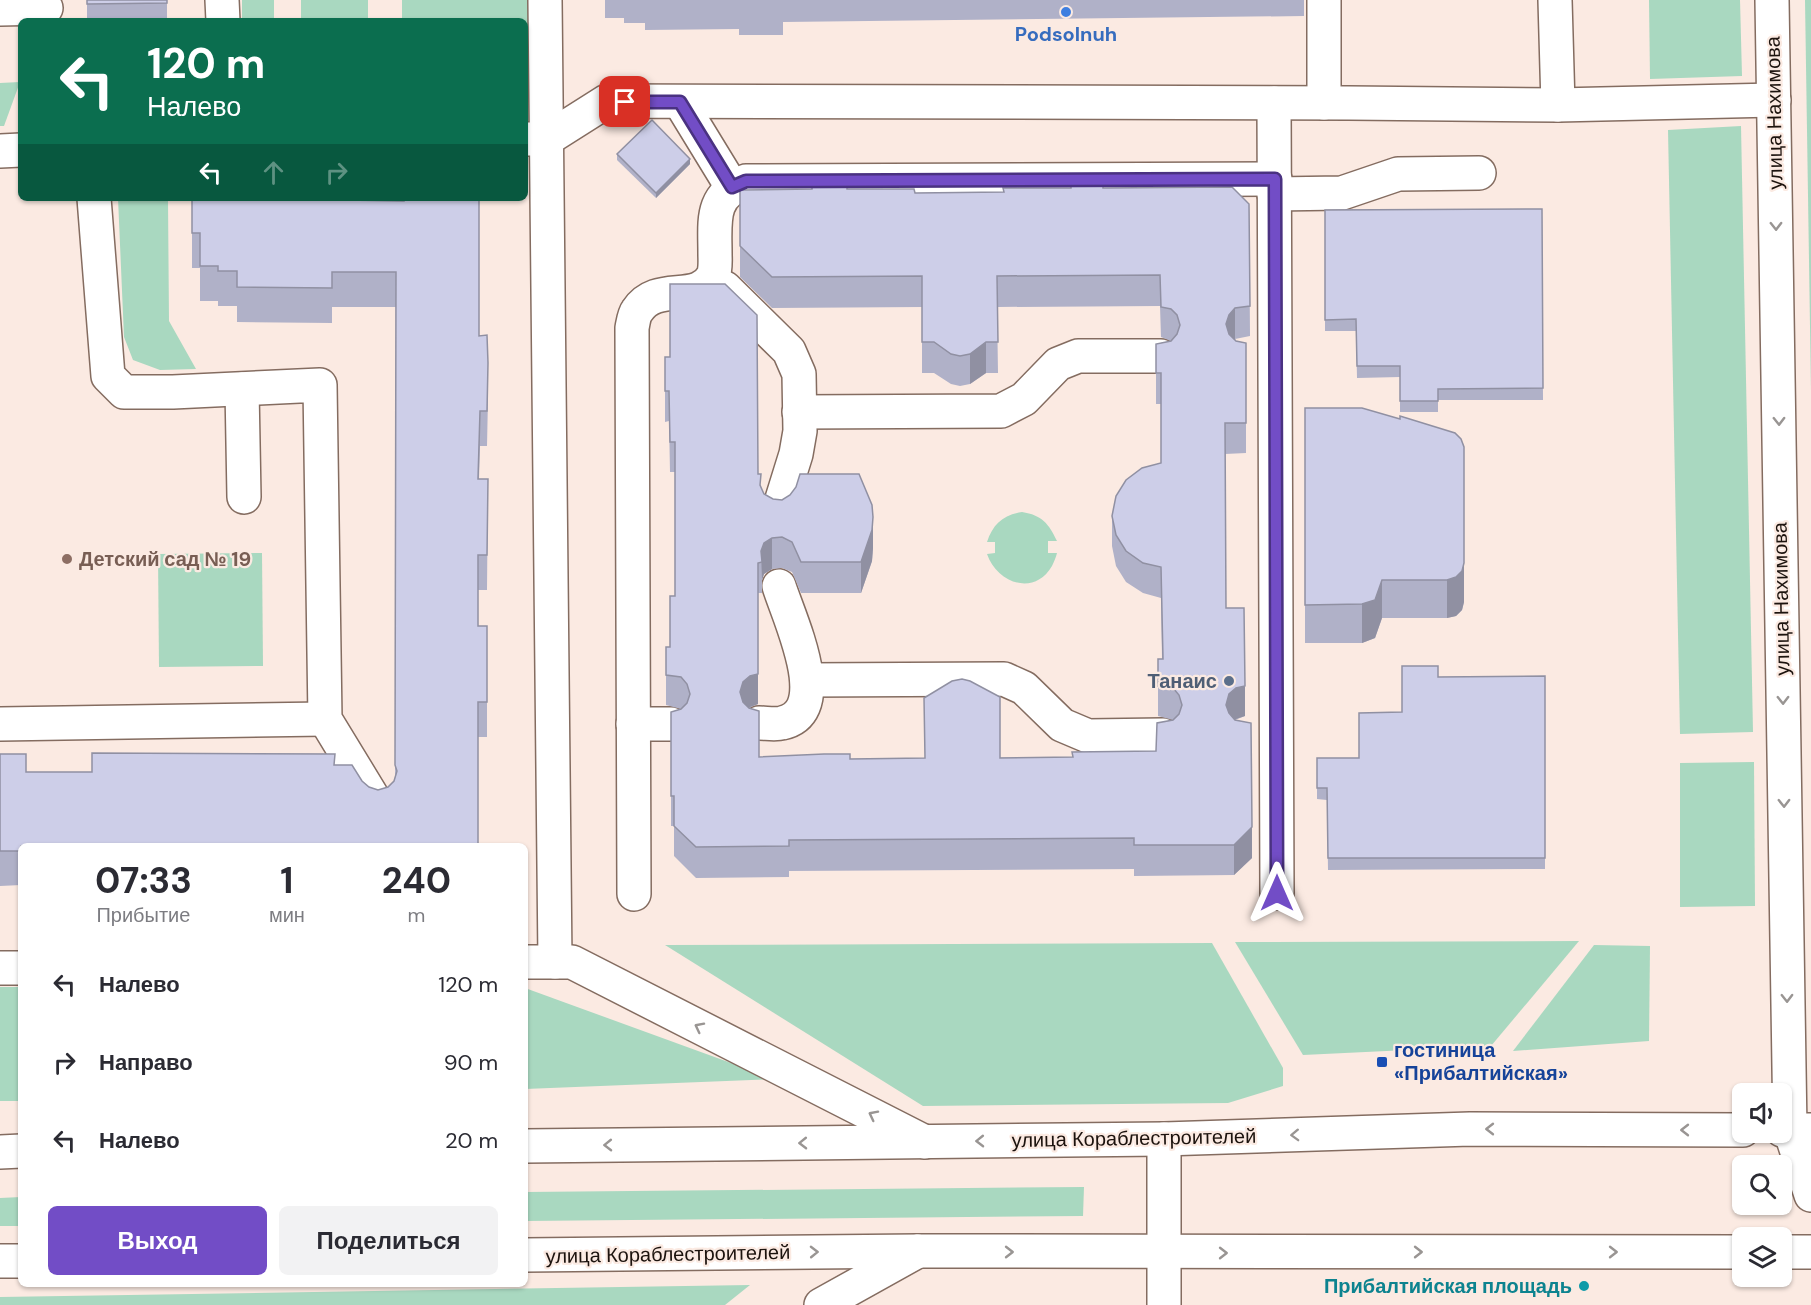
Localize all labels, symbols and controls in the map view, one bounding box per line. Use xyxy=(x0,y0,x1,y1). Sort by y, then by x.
marker: Podsolnuh xyxy=(1059,5,1073,19)
place label: Podsolnuh xyxy=(1015,21,1117,47)
street label: улица Нахимова xyxy=(1760,35,1788,190)
text: 120 m xyxy=(147,36,265,91)
icon: left xyxy=(48,42,126,120)
pin xyxy=(599,76,650,127)
icon: arrive xyxy=(608,85,641,118)
text: Налево xyxy=(147,89,241,124)
icon: left xyxy=(194,156,227,189)
icon: ahead xyxy=(257,156,290,189)
icon: right xyxy=(320,156,353,189)
one-way arrow xyxy=(1769,222,1782,231)
one-way arrow xyxy=(1772,417,1785,426)
street label: улица Нахимова xyxy=(1767,521,1795,676)
place label: Детский сад № 19 xyxy=(79,546,251,572)
marker: Детский сад № 19 xyxy=(60,552,74,566)
place label: Танаис xyxy=(1148,668,1217,694)
marker: Танаис xyxy=(1222,674,1236,688)
one-way arrow xyxy=(1776,696,1789,705)
one-way arrow xyxy=(1778,799,1790,808)
text: 07:33 xyxy=(95,857,192,904)
text: 1 xyxy=(280,857,293,904)
text: 240 xyxy=(382,857,451,904)
position arrow xyxy=(1245,861,1309,925)
text: Прибытие xyxy=(96,902,190,928)
text: мин xyxy=(269,902,305,928)
text: m xyxy=(407,902,425,928)
icon: left xyxy=(48,968,81,1001)
text: Налево xyxy=(99,970,180,999)
text: 120 m xyxy=(438,970,498,999)
one-way arrow xyxy=(1781,993,1793,1002)
one-way arrow xyxy=(695,1023,706,1034)
place label: гостиница «Прибалтийская» xyxy=(1394,1037,1568,1086)
icon: right xyxy=(48,1046,81,1079)
text: Направо xyxy=(99,1048,193,1077)
text: 90 m xyxy=(444,1048,498,1077)
marker: гостиница «Прибалтийская» xyxy=(1375,1055,1389,1069)
map controls xyxy=(1732,1083,1792,1287)
button: sound xyxy=(1732,1083,1792,1143)
one-way arrow xyxy=(868,1111,879,1123)
street label: улица Кораблестроителей xyxy=(1011,1123,1257,1153)
one-way arrow xyxy=(1485,1123,1494,1135)
icon: left xyxy=(48,1124,81,1157)
one-way arrow xyxy=(1680,1124,1689,1136)
text: Налево xyxy=(99,1126,180,1155)
text: 20 m xyxy=(445,1126,498,1155)
one-way arrow xyxy=(1290,1128,1299,1141)
one-way arrow xyxy=(975,1135,984,1148)
one-way arrow xyxy=(799,1137,808,1149)
one-way arrow xyxy=(604,1139,613,1151)
button: search xyxy=(1732,1155,1792,1215)
button: Выход xyxy=(48,1206,267,1275)
button: Поделиться xyxy=(279,1206,498,1275)
button: layers xyxy=(1732,1227,1792,1287)
street label: улица Кораблестроителей xyxy=(545,1239,791,1269)
one-way arrow xyxy=(810,1246,819,1259)
one-way arrow xyxy=(1005,1246,1014,1258)
one-way arrow xyxy=(1413,1246,1422,1258)
one-way arrow xyxy=(1608,1246,1617,1258)
one-way arrow xyxy=(1218,1247,1227,1259)
place label: Прибалтийская площадь xyxy=(1324,1273,1572,1299)
marker: Прибалтийская площадь xyxy=(1577,1279,1591,1293)

